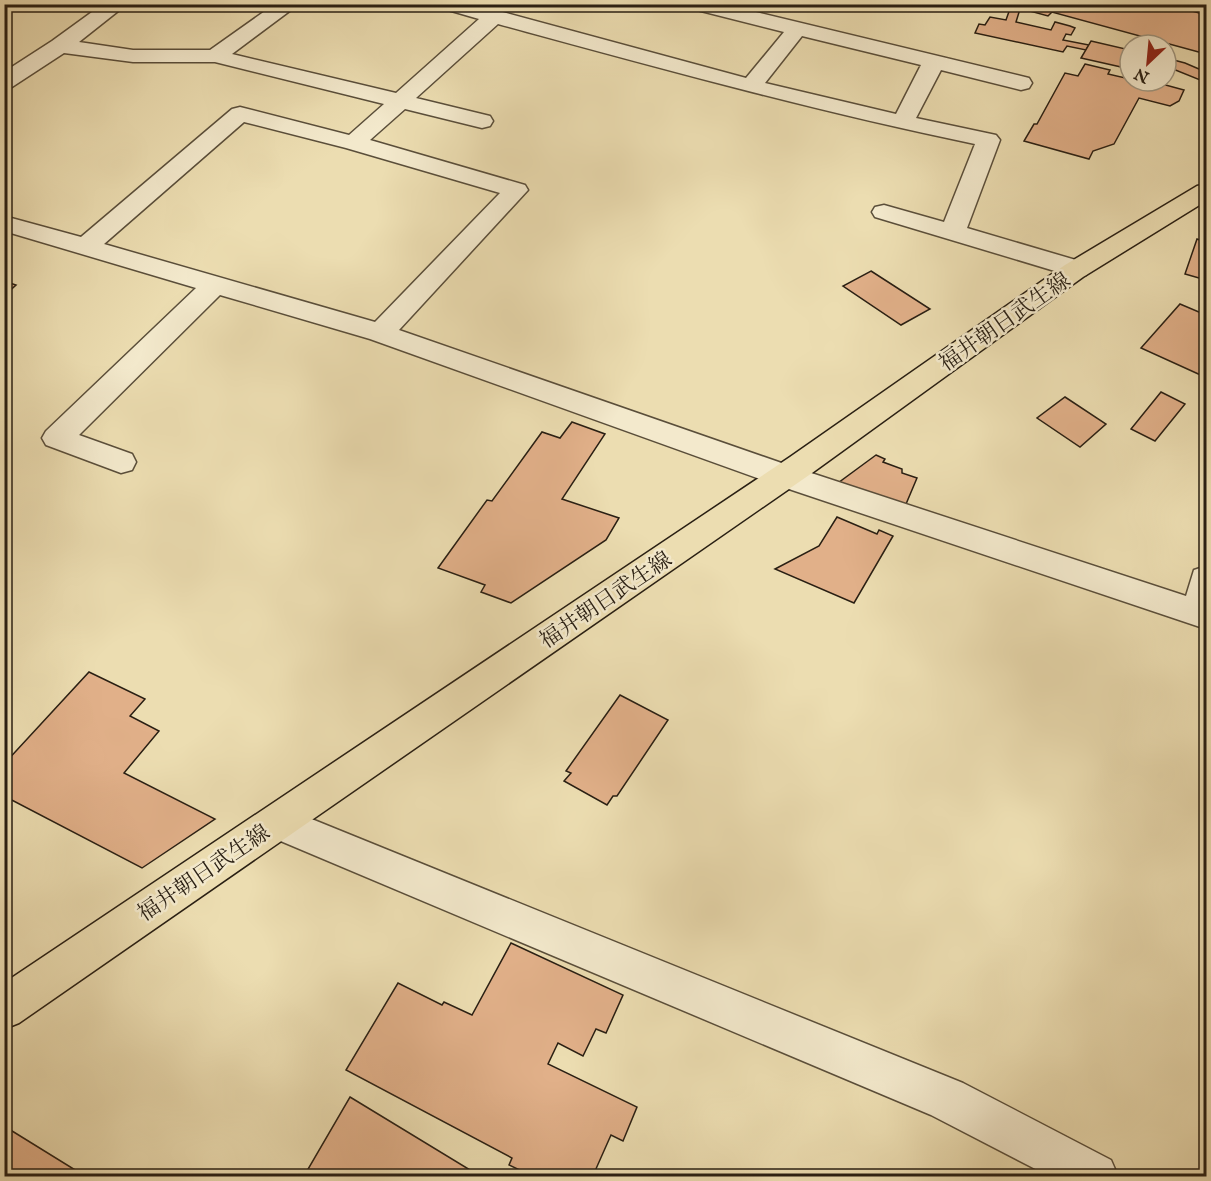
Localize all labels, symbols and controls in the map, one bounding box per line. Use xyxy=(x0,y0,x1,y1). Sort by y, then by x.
north arrow xyxy=(1118,33,1178,93)
text: N xyxy=(1132,63,1154,87)
street label: 福井朝日武生線 xyxy=(934,267,1076,378)
street label: 福井朝日武生線 xyxy=(534,546,678,655)
street label: 福井朝日武生線 xyxy=(132,819,276,928)

